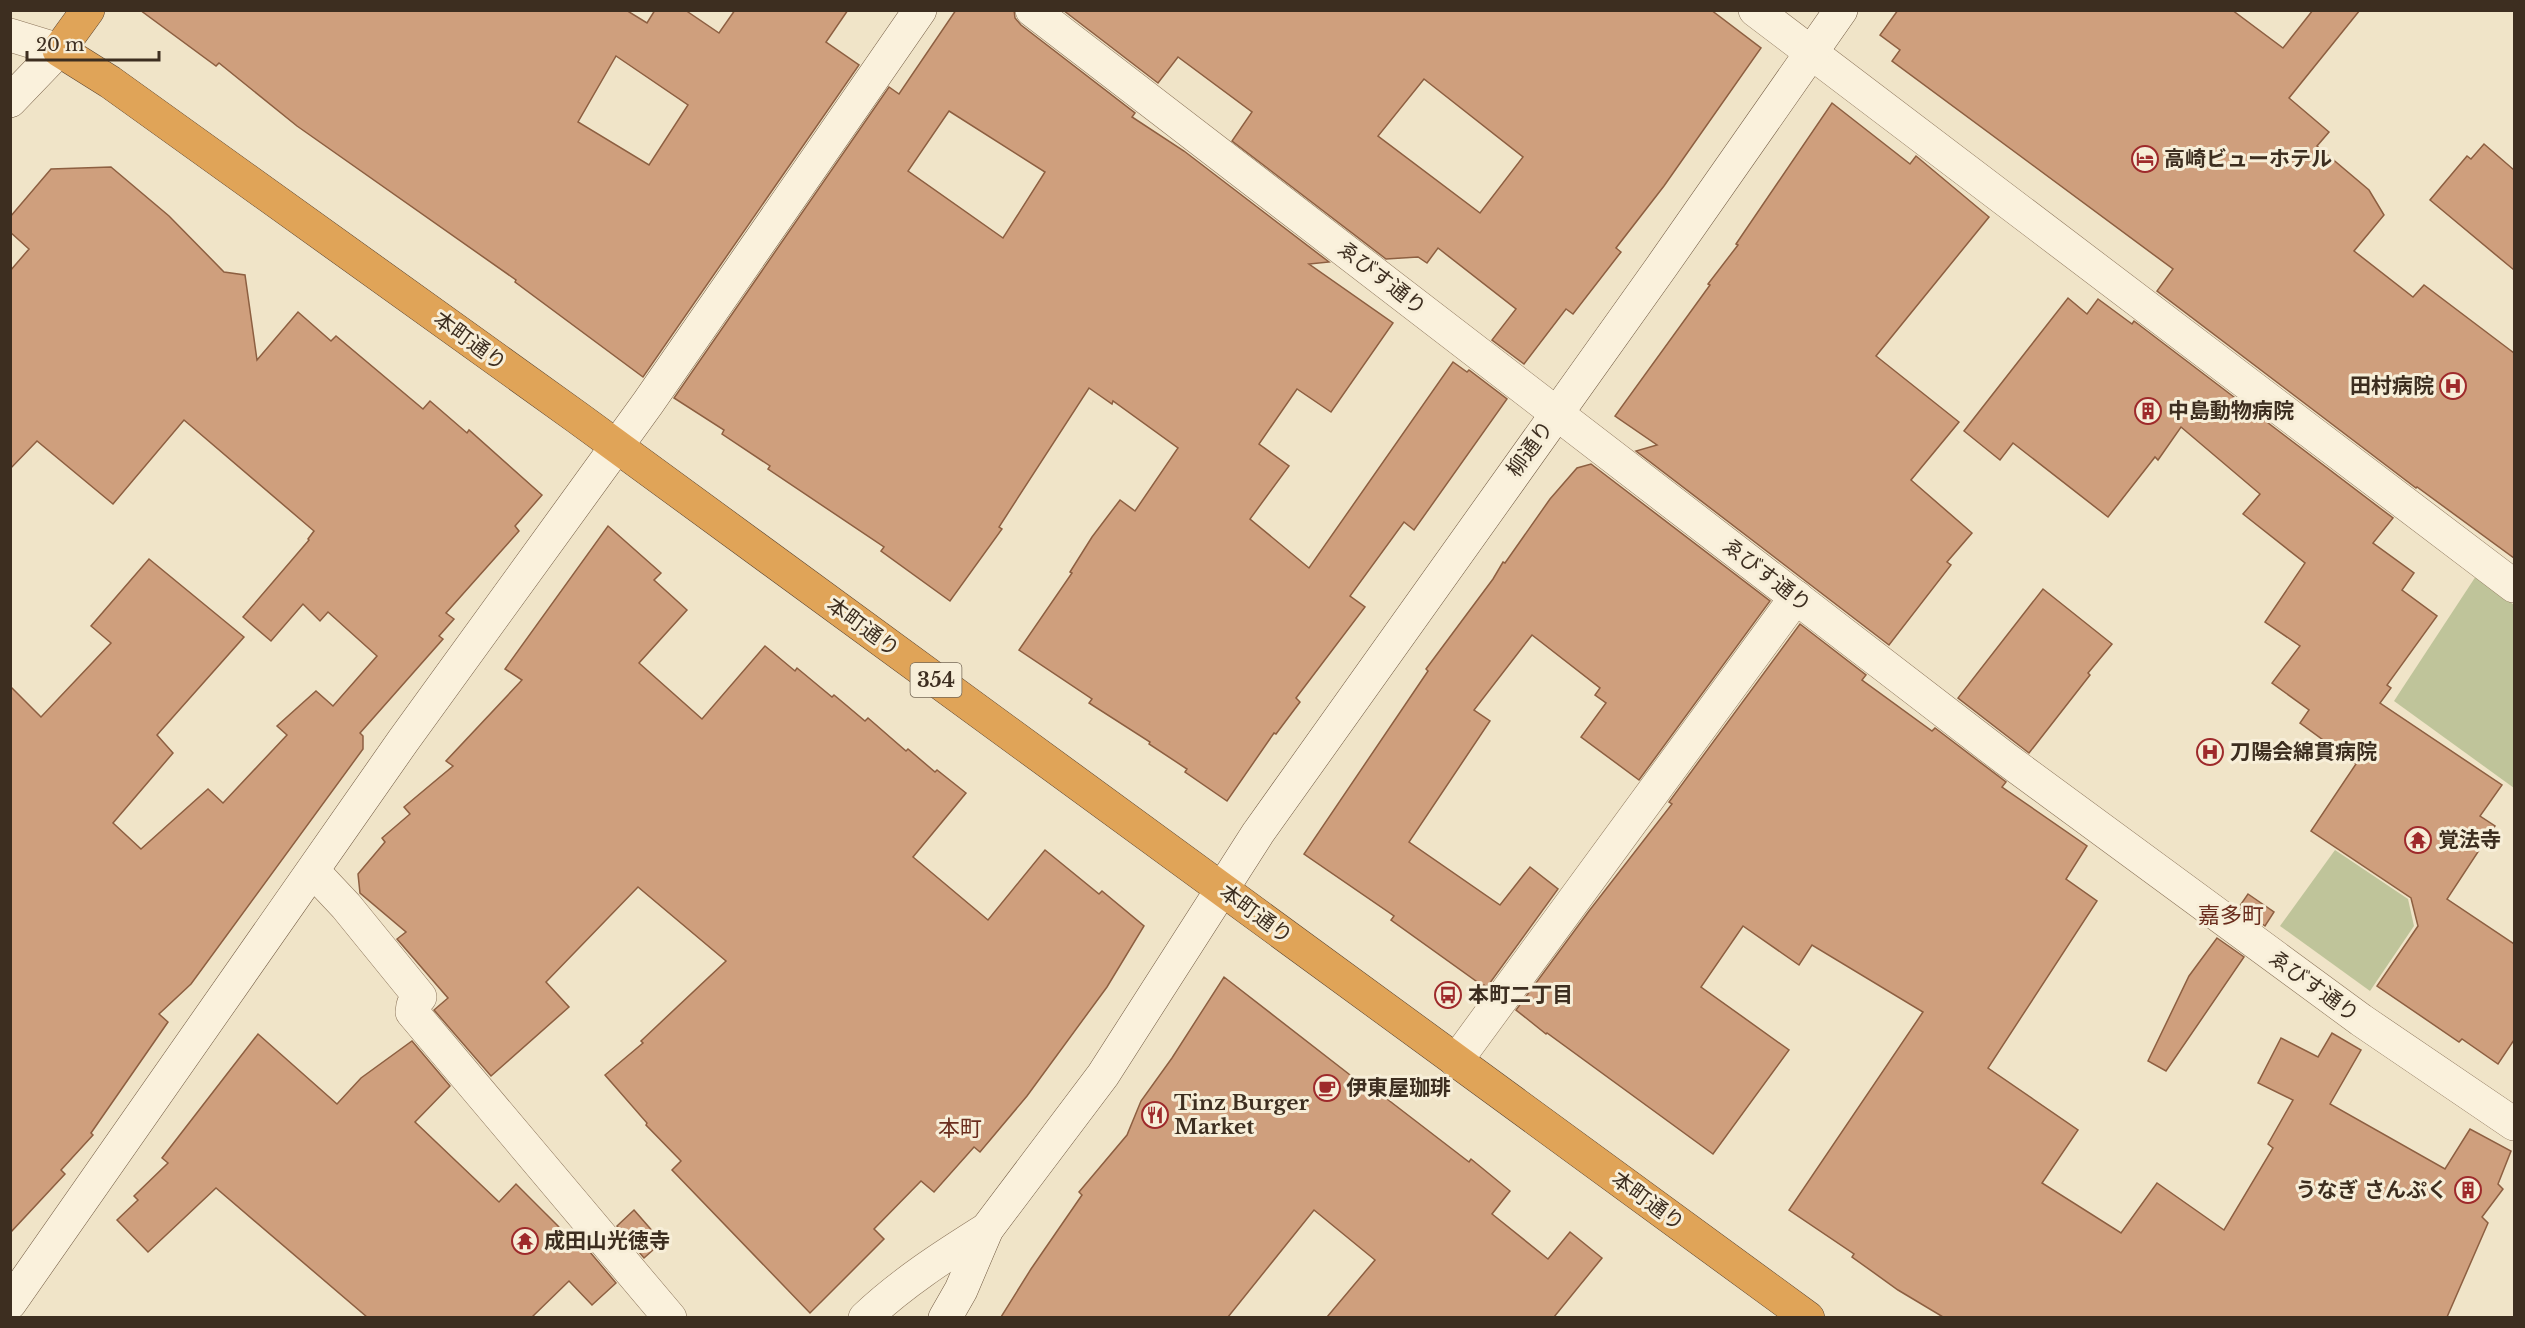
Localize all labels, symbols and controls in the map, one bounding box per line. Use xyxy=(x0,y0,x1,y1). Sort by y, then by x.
scale bar xyxy=(27,24,159,62)
text: 20 m xyxy=(36,34,84,56)
hotel icon: 高崎ビューホテル xyxy=(2130,144,2160,174)
place label: 高崎ビューホテル xyxy=(2164,146,2332,172)
street label: ゑびす通り xyxy=(1333,235,1431,321)
street label: 本町通り xyxy=(428,306,512,376)
hospital icon: 田村病院 xyxy=(2438,371,2468,401)
place label: 田村病院 xyxy=(2350,373,2434,399)
building icon: 中島動物病院 xyxy=(2133,396,2163,426)
place label: 中島動物病院 xyxy=(2168,398,2294,424)
street label: 柳通り xyxy=(1501,416,1559,482)
street label: ゑびす通り xyxy=(1718,532,1816,618)
street label: 本町通り xyxy=(821,592,905,662)
road number: 354 xyxy=(910,663,962,697)
hospital icon: 刀陽会綿貫病院 xyxy=(2195,737,2225,767)
place label: 刀陽会綿貫病院 xyxy=(2230,739,2377,765)
temple icon: 覚法寺 xyxy=(2403,825,2433,855)
place label: 覚法寺 xyxy=(2438,827,2501,853)
street label: 本町通り xyxy=(1214,879,1298,949)
district label: 嘉多町 xyxy=(2198,902,2264,929)
street label: ゑびす通り xyxy=(2264,945,2364,1027)
bus stop icon: 本町二丁目 xyxy=(1433,980,1463,1010)
place label: 本町二丁目 xyxy=(1468,982,1573,1008)
cafe icon: 伊東屋珈琲 xyxy=(1312,1073,1342,1103)
place label: 伊東屋珈琲 xyxy=(1346,1075,1451,1101)
place label: Tinz Burger Market xyxy=(1174,1090,1309,1140)
restaurant icon: Tinz Burger Market xyxy=(1140,1100,1170,1130)
district label: 本町 xyxy=(938,1115,982,1142)
street label: 本町通り xyxy=(1606,1166,1690,1236)
building icon: うなぎ さんぷく xyxy=(2453,1175,2483,1205)
place label: うなぎ さんぷく xyxy=(2295,1177,2448,1203)
temple icon: 成田山光徳寺 xyxy=(510,1226,540,1256)
place label: 成田山光徳寺 xyxy=(544,1228,670,1254)

